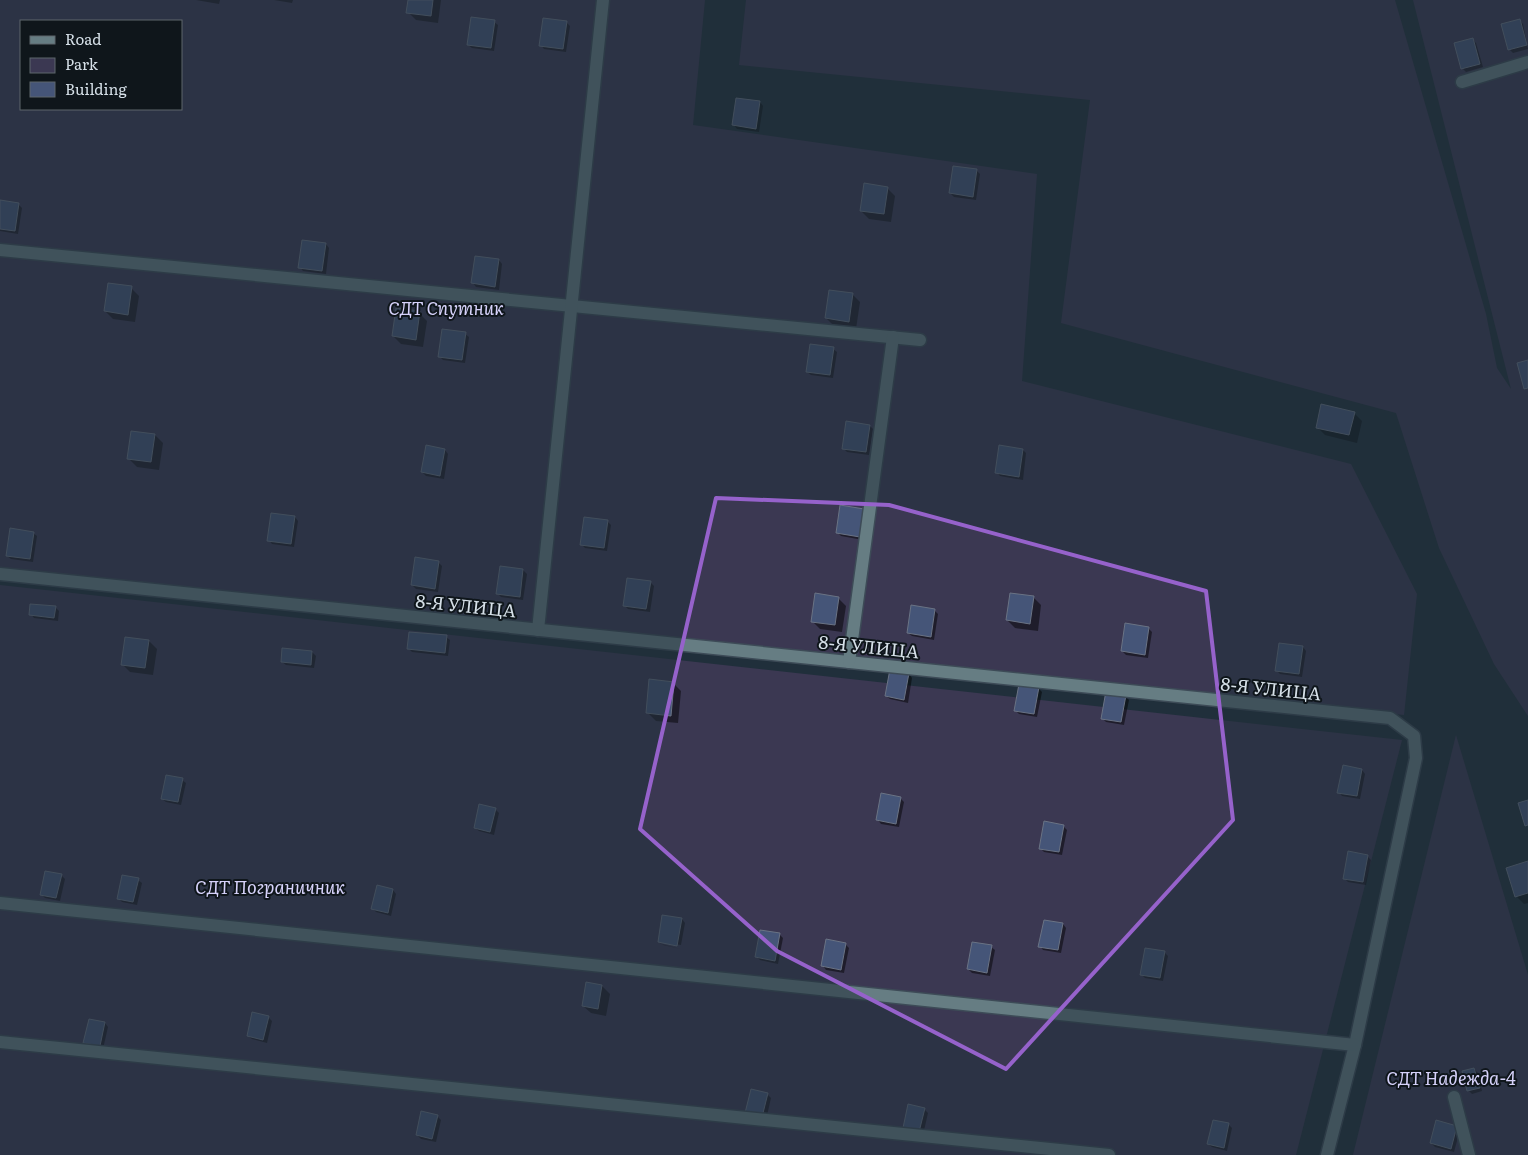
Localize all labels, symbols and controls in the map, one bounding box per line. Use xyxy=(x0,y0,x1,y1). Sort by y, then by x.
legend xyxy=(20,20,182,110)
text: Road xyxy=(65,27,101,50)
text: Park xyxy=(65,52,99,75)
text: Building xyxy=(65,77,127,100)
park label: СДТ Спутник xyxy=(388,294,504,321)
street label: 8-Я УЛИЦА xyxy=(414,586,518,624)
street label: 8-Я УЛИЦА xyxy=(817,627,921,665)
street label: 8-Я УЛИЦА xyxy=(1219,669,1323,707)
park label: СДТ Пограничник xyxy=(195,873,345,900)
park label: СДТ Надежда-4 xyxy=(1386,1064,1516,1091)

